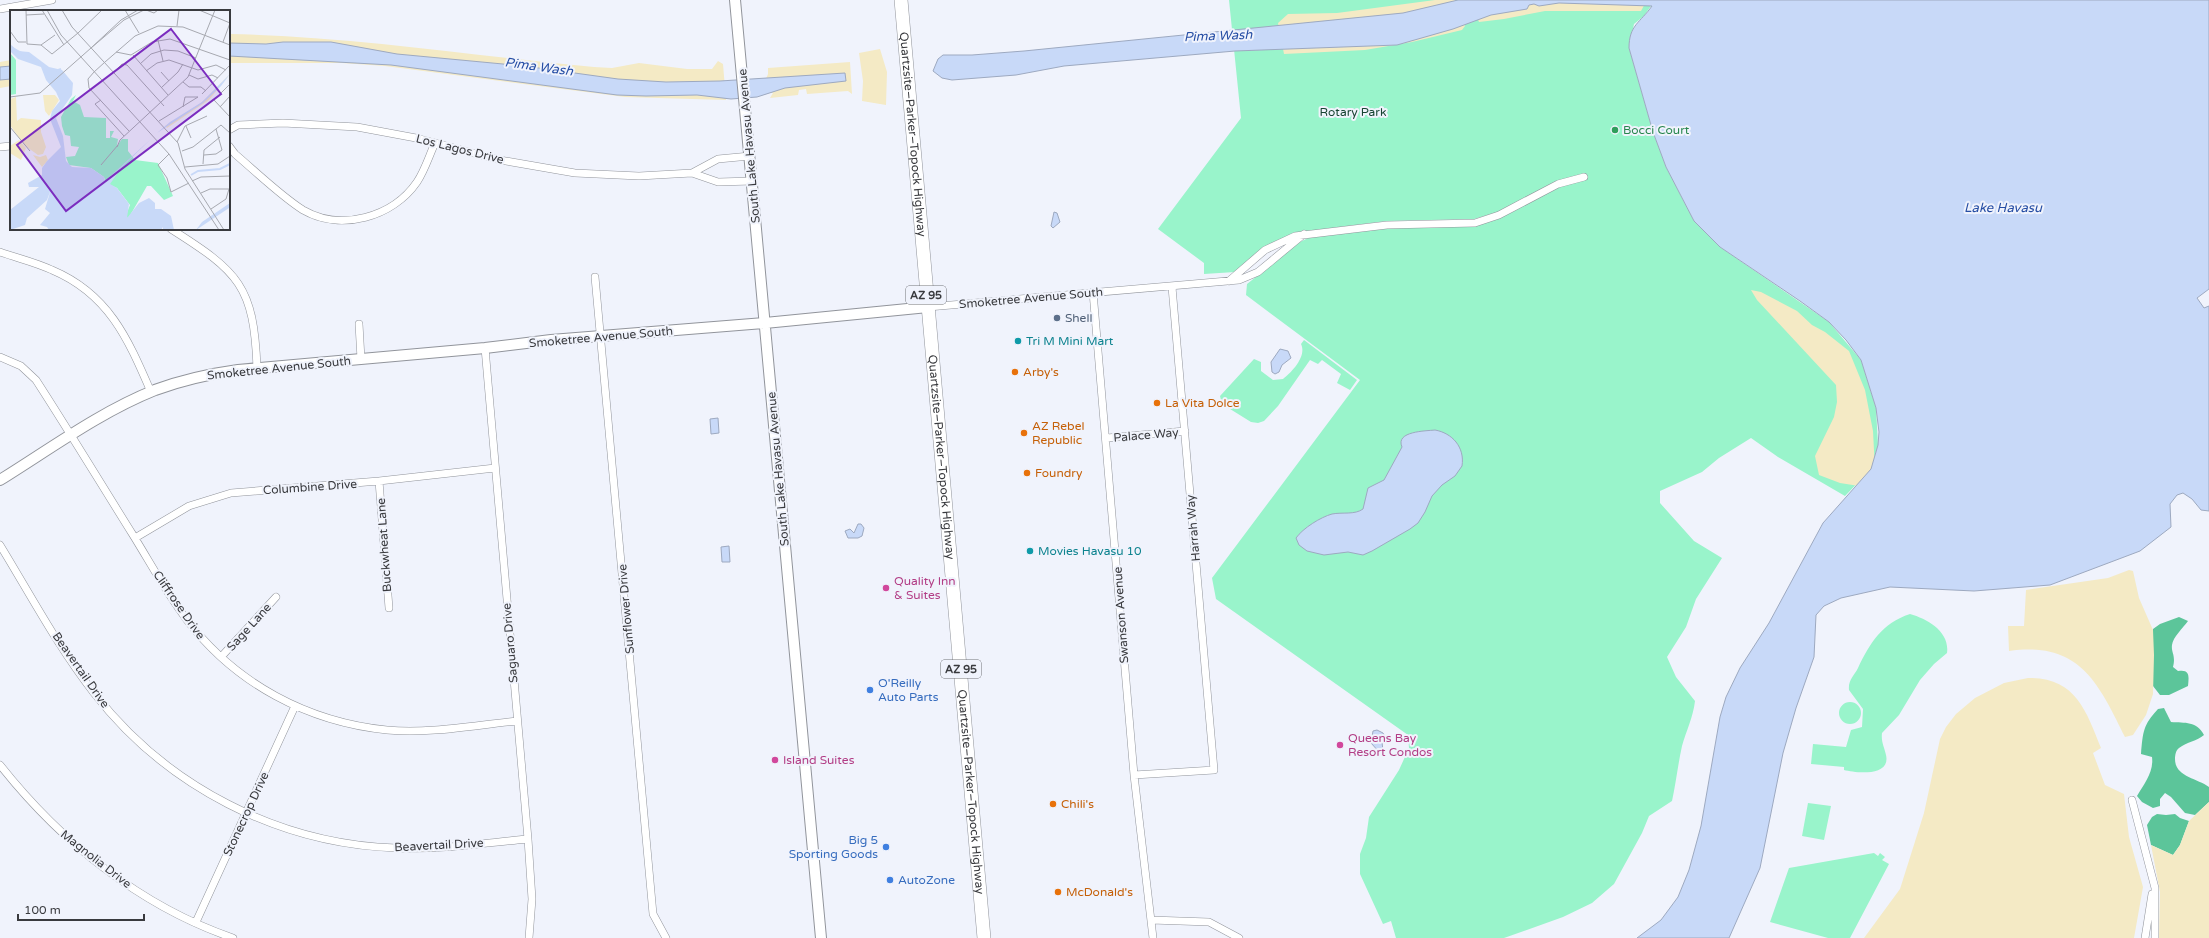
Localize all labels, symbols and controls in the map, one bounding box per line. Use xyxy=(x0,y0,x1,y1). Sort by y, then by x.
inset map xyxy=(10,10,230,230)
water label: Pima Wash xyxy=(1183,27,1254,45)
street label: Quartzsite–Parker–Topock Highway xyxy=(897,31,929,238)
water label: Pima Wash xyxy=(504,54,575,80)
street label: South Lake Havasu Avenue xyxy=(735,68,763,224)
park label: Rotary Park xyxy=(1320,105,1387,119)
place label: Bocci Court xyxy=(1623,123,1690,137)
marker: Bocci Court xyxy=(1610,125,1620,135)
street label: Los Lagos Drive xyxy=(415,131,506,167)
water label: Lake Havasu xyxy=(1964,200,2043,216)
street label: Smoketree Avenue South xyxy=(958,285,1104,311)
road number: AZ 95 xyxy=(906,286,946,304)
place label: Shell xyxy=(1065,311,1092,325)
marker: Shell xyxy=(1052,313,1062,323)
street label: Smoketree Avenue South xyxy=(528,324,674,350)
place label: Tri M Mini Mart xyxy=(1026,334,1114,348)
marker: Tri M Mini Mart xyxy=(1013,336,1023,346)
street label: Smoketree Avenue South xyxy=(206,353,352,383)
street label: Quartzsite–Parker–Topock Highway xyxy=(925,354,958,561)
place label: Arby's xyxy=(1023,365,1059,379)
marker: Arby's xyxy=(1010,367,1020,377)
street label: South Lake Havasu Avenue xyxy=(764,391,792,547)
place label: La Vita Dolce xyxy=(1165,396,1240,410)
marker: La Vita Dolce xyxy=(1152,398,1162,408)
place label: AZ Rebel Republic xyxy=(1032,419,1084,447)
street label: Palace Way xyxy=(1113,425,1180,445)
marker: AZ Rebel Republic xyxy=(1019,428,1029,438)
place label: Foundry xyxy=(1035,466,1083,480)
marker: Foundry xyxy=(1022,468,1032,478)
street label: Columbine Drive xyxy=(263,477,358,497)
street label: Harrah Way xyxy=(1183,494,1203,562)
street label: Buckwheat Lane xyxy=(374,497,394,592)
place label: Movies Havasu 10 xyxy=(1038,544,1142,558)
marker: Movies Havasu 10 xyxy=(1025,546,1035,556)
street label: Sunflower Drive xyxy=(615,563,637,654)
street label: Swanson Avenue xyxy=(1111,566,1131,664)
street label: Cliffrose Drive xyxy=(150,568,208,642)
place label: Quality Inn & Suites xyxy=(894,574,956,602)
marker: Quality Inn & Suites xyxy=(881,583,891,593)
street label: Sage Lane xyxy=(224,600,274,654)
street label: Saguaro Drive xyxy=(500,602,520,684)
street label: Beavertail Drive xyxy=(50,629,112,711)
road number: AZ 95 xyxy=(941,660,981,678)
place label: O'Reilly Auto Parts xyxy=(878,676,939,704)
marker: O'Reilly Auto Parts xyxy=(865,685,875,695)
street label: Quartzsite–Parker–Topock Highway xyxy=(955,689,987,896)
place label: Queens Bay Resort Condos xyxy=(1348,731,1432,759)
marker: Queens Bay Resort Condos xyxy=(1335,740,1345,750)
place label: Island Suites xyxy=(783,753,855,767)
marker: Island Suites xyxy=(770,755,780,765)
street label: Stonecrop Drive xyxy=(220,769,272,858)
place label: Chili's xyxy=(1061,797,1094,811)
marker: Chili's xyxy=(1048,799,1058,809)
street label: Magnolia Drive xyxy=(58,827,134,891)
place label: Big 5 Sporting Goods xyxy=(789,833,878,861)
street label: Beavertail Drive xyxy=(394,836,484,854)
marker: Big 5 Sporting Goods xyxy=(881,842,891,852)
place label: AutoZone xyxy=(898,873,955,887)
marker: AutoZone xyxy=(885,875,895,885)
place label: McDonald's xyxy=(1066,885,1133,899)
marker: McDonald's xyxy=(1053,887,1063,897)
scale bar xyxy=(18,896,144,922)
text: 100 m xyxy=(24,903,61,917)

